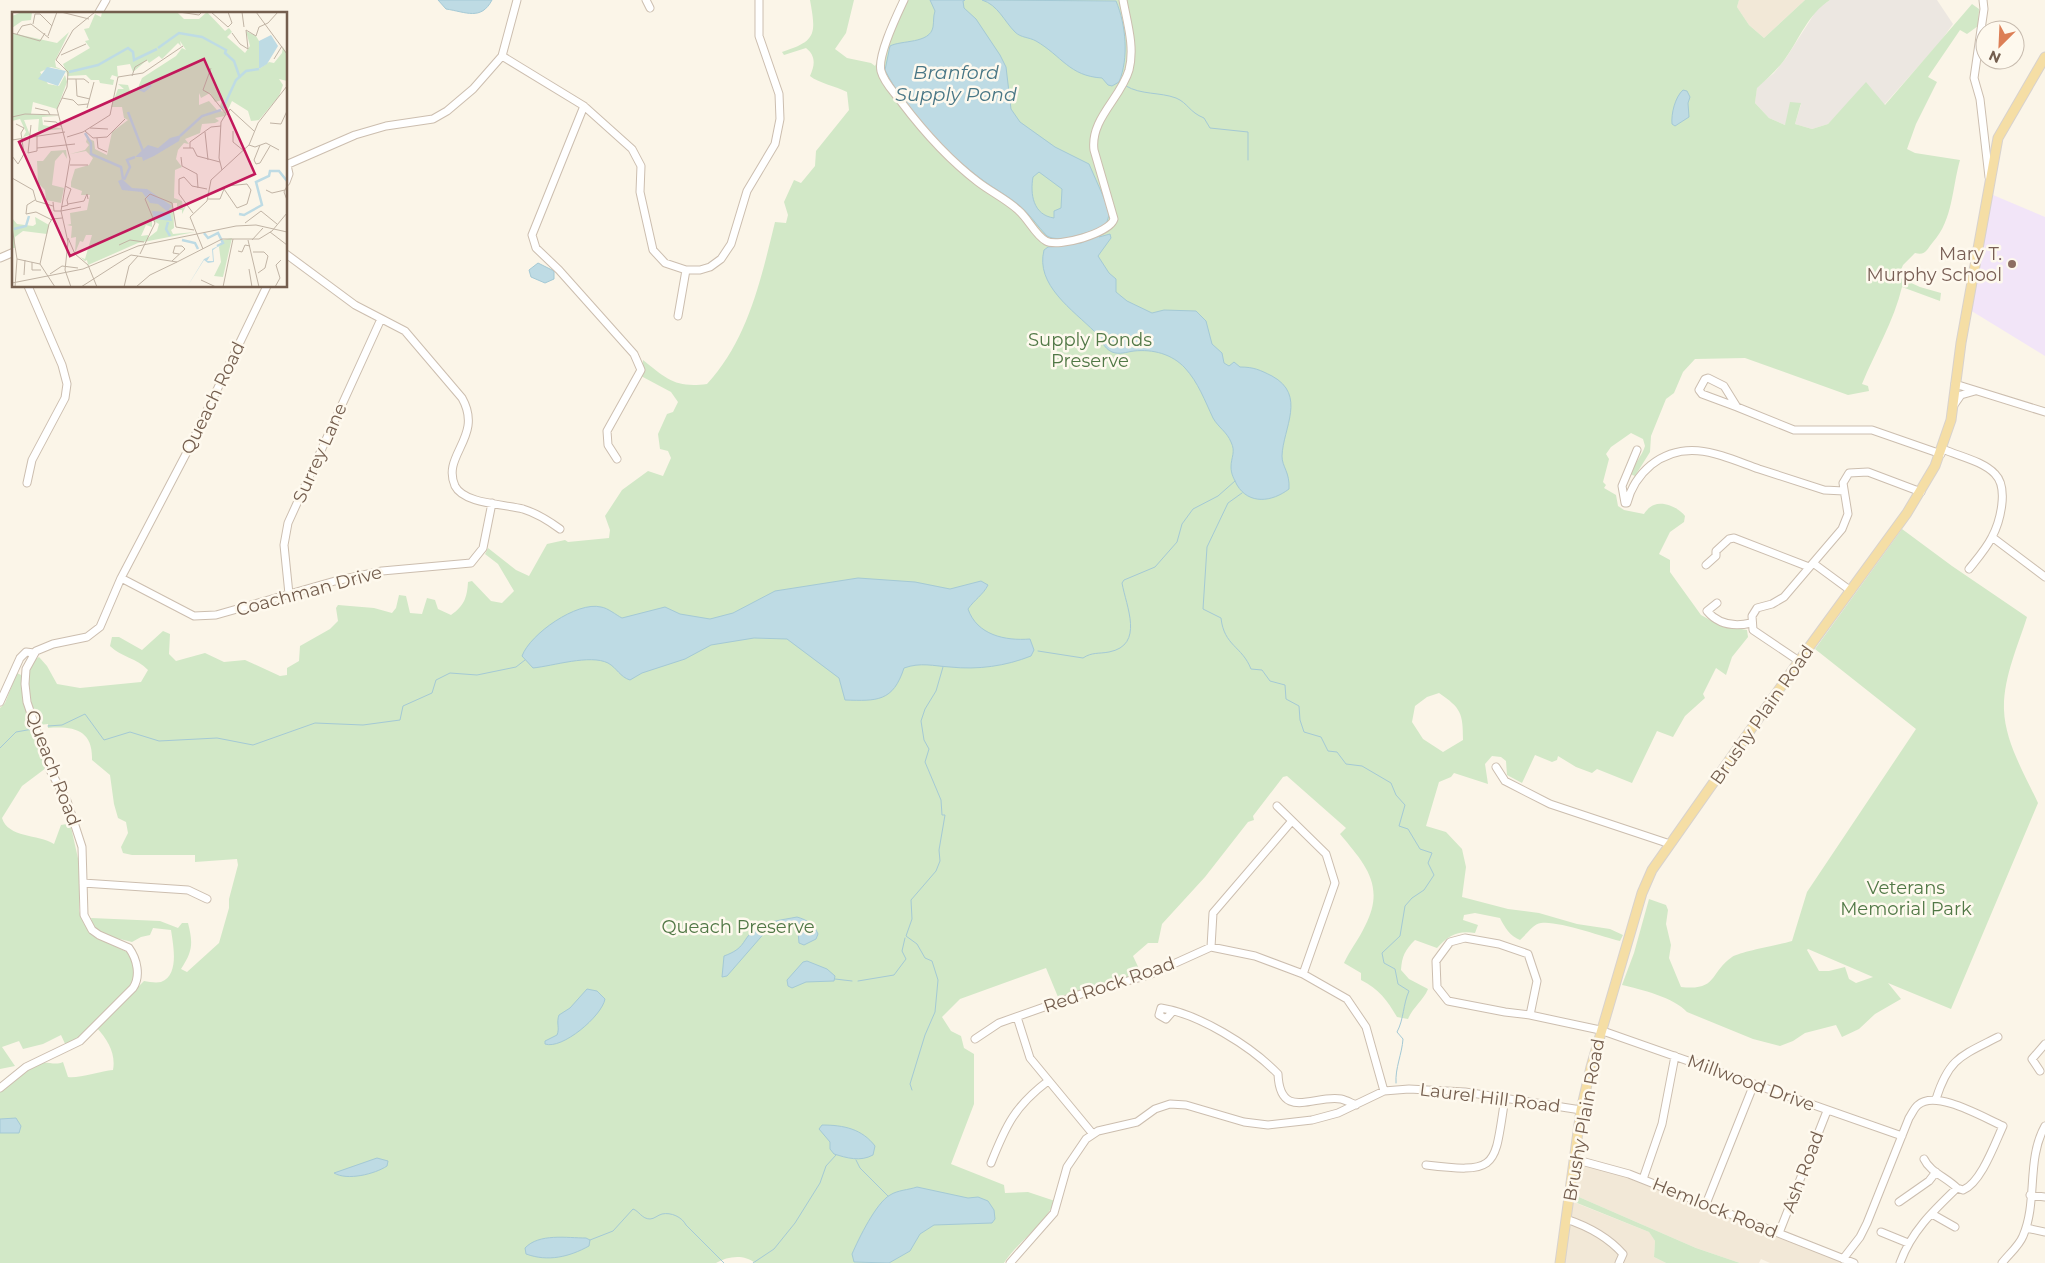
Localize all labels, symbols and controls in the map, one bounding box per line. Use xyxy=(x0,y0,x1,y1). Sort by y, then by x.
inset map xyxy=(12,12,288,288)
north arrow xyxy=(1975,20,2025,70)
text: N xyxy=(1986,46,2004,67)
water label: Branford Supply Pond xyxy=(895,61,1017,106)
place label: Mary T. Murphy School xyxy=(1866,243,2002,286)
marker: Mary T. Murphy School xyxy=(2006,258,2018,270)
park label: Supply Ponds Preserve xyxy=(1028,329,1152,372)
street label: Queach Road xyxy=(176,338,250,458)
street label: Surrey Lane xyxy=(288,400,352,506)
street label: Coachman Drive xyxy=(234,561,384,621)
street label: Brushy Plain Road xyxy=(1706,641,1818,789)
street label: Queach Road xyxy=(21,707,85,829)
park label: Veterans Memorial Park xyxy=(1840,877,1972,920)
park label: Queach Preserve xyxy=(661,916,815,938)
street label: Red Rock Road xyxy=(1040,952,1178,1018)
street label: Brushy Plain Road xyxy=(1559,1037,1609,1203)
street label: Millwood Drive xyxy=(1684,1050,1818,1116)
street label: Laurel Hill Road xyxy=(1418,1078,1562,1118)
street label: Ash Road xyxy=(1777,1128,1829,1216)
street label: Hemlock Road xyxy=(1649,1173,1781,1243)

